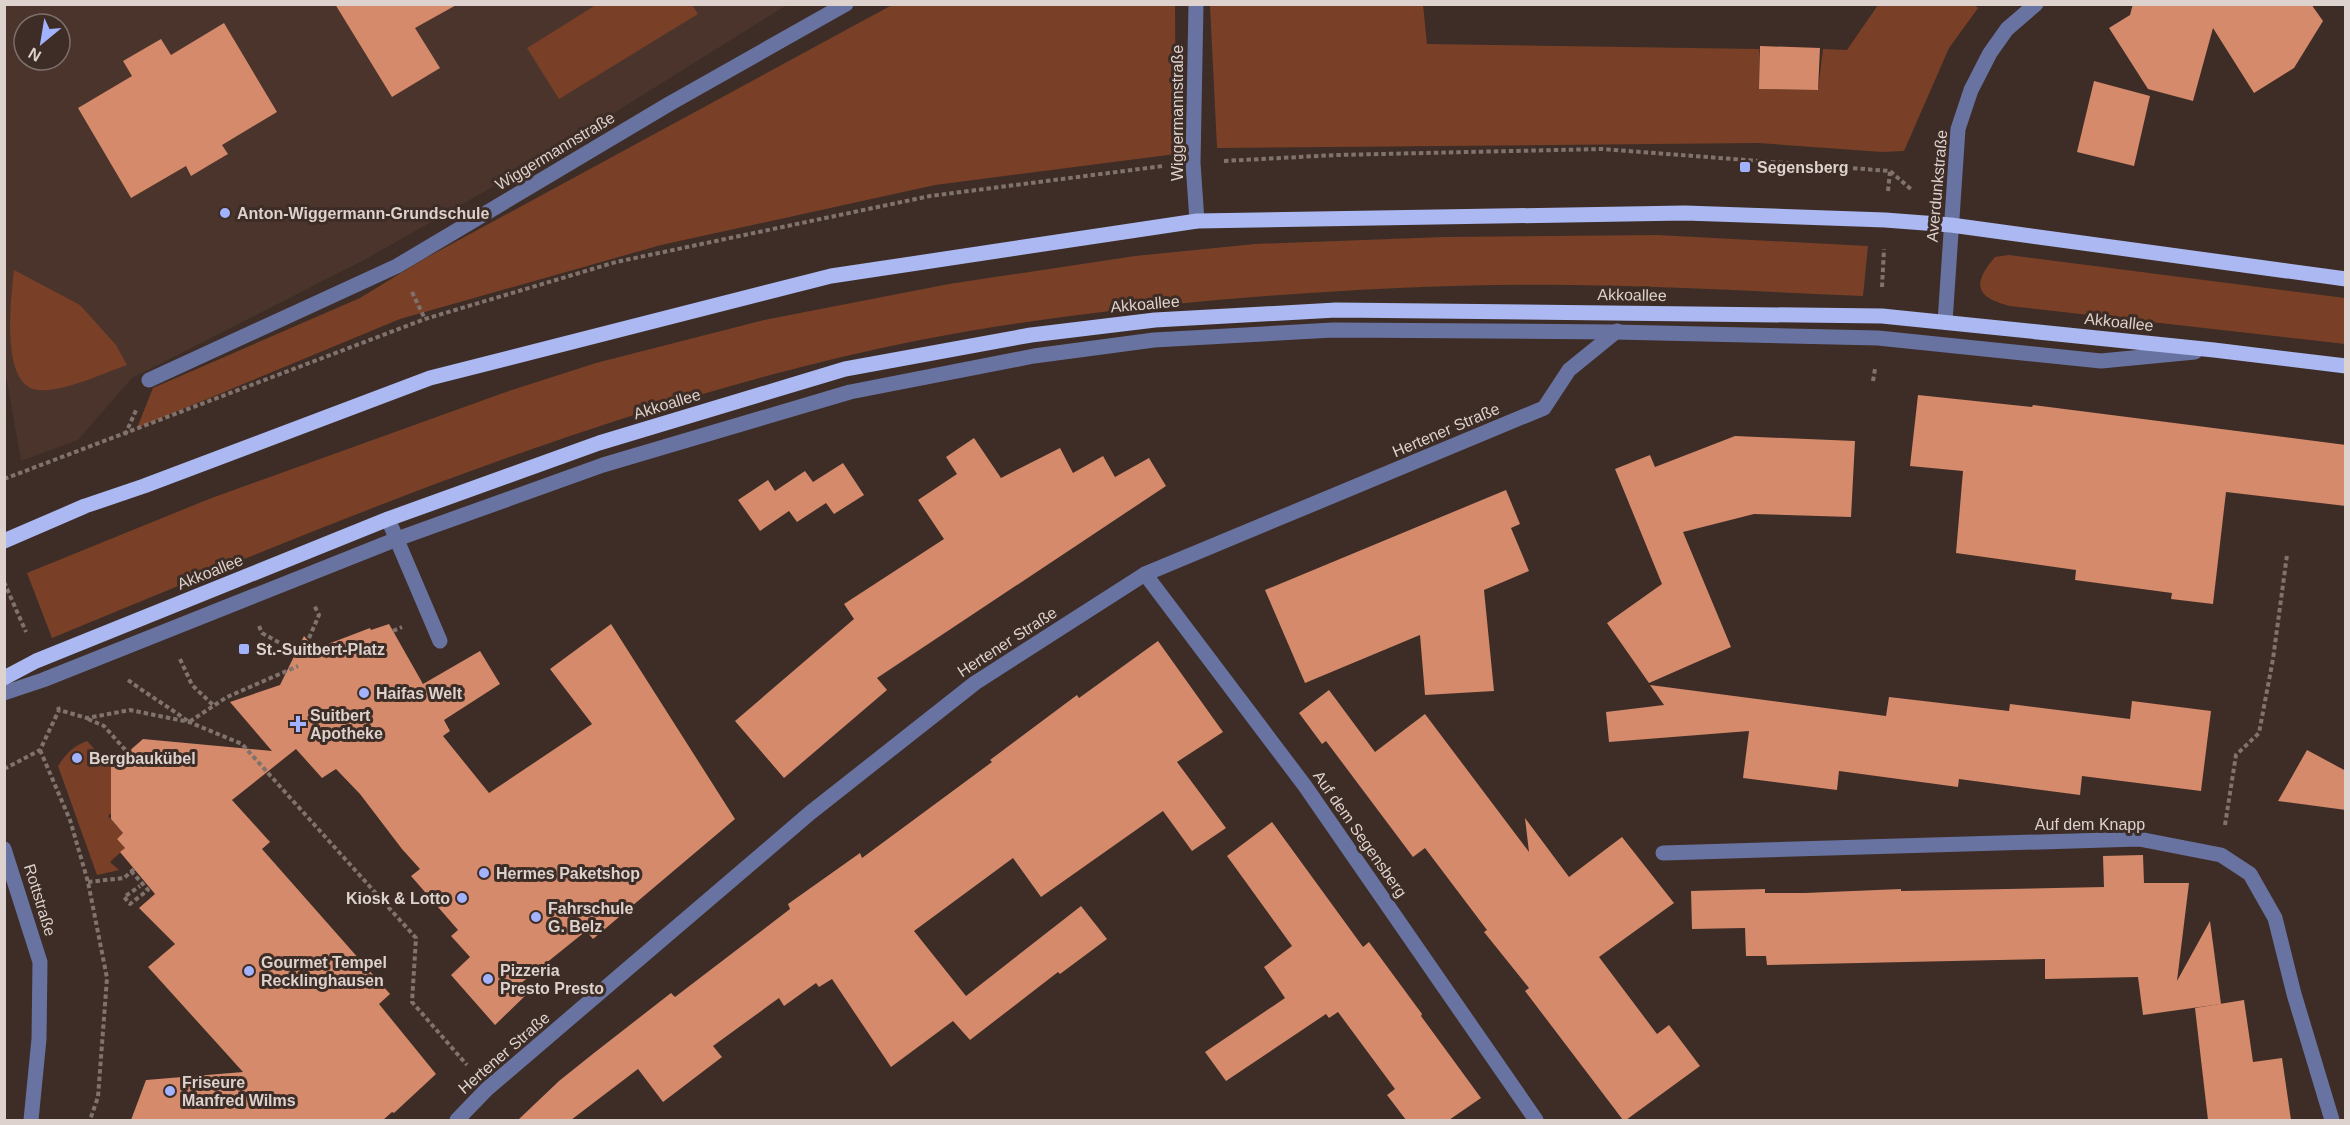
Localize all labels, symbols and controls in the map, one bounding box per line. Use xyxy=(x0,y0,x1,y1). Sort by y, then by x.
north arrow xyxy=(12,12,72,72)
text: N xyxy=(25,44,44,65)
street label: Wiggermannstraße xyxy=(1169,45,1186,181)
street label: Wiggermannstraße xyxy=(492,109,618,193)
street label: Averdunkstraße xyxy=(1924,129,1950,243)
place label: Segensberg xyxy=(1757,159,1849,176)
marker: Segensberg xyxy=(1738,160,1752,174)
place label: Anton-Wiggermann-Grundschule xyxy=(237,205,489,222)
marker: Anton-Wiggermann-Grundschule xyxy=(218,206,232,220)
street label: Akkoallee xyxy=(1597,286,1667,304)
street label: Akkoallee xyxy=(1110,293,1180,315)
street label: Akkoallee xyxy=(2084,310,2154,334)
street label: Akkoallee xyxy=(631,386,703,422)
street label: Hertener Straße xyxy=(1390,400,1502,460)
street label: Akkoallee xyxy=(175,551,245,593)
street label: Hertener Straße xyxy=(954,604,1060,680)
place label: St.-Suitbert-Platz xyxy=(256,641,385,658)
marker: St.-Suitbert-Platz xyxy=(237,642,251,656)
place label: Haifas Welt xyxy=(376,685,463,702)
marker: Haifas Welt xyxy=(357,686,371,700)
place label: Suitbert Apotheke xyxy=(310,707,383,742)
marker: Suitbert Apotheke xyxy=(291,717,305,731)
place label: Bergbaukübel xyxy=(89,750,196,767)
marker: Bergbaukübel xyxy=(70,751,84,765)
street label: Auf dem Segensberg xyxy=(1310,768,1410,900)
street label: Auf dem Knapp xyxy=(2035,816,2145,833)
street label: Rottstraße xyxy=(21,862,59,938)
place label: Hermes Paketshop xyxy=(496,865,640,882)
marker: Hermes Paketshop xyxy=(477,866,491,880)
place label: Kiosk & Lotto xyxy=(346,890,450,907)
marker: Kiosk & Lotto xyxy=(455,891,469,905)
place label: Fahrschule G. Belz xyxy=(548,900,633,935)
marker: Fahrschule G. Belz xyxy=(529,910,543,924)
place label: Gourmet Tempel Recklinghausen xyxy=(261,954,387,989)
place label: Pizzeria Presto Presto xyxy=(500,962,604,997)
marker: Gourmet Tempel Recklinghausen xyxy=(242,964,256,978)
marker: Pizzeria Presto Presto xyxy=(481,972,495,986)
street label: Hertener Straße xyxy=(455,1009,553,1097)
place label: Friseure Manfred Wilms xyxy=(182,1074,296,1109)
marker: Friseure Manfred Wilms xyxy=(163,1084,177,1098)

